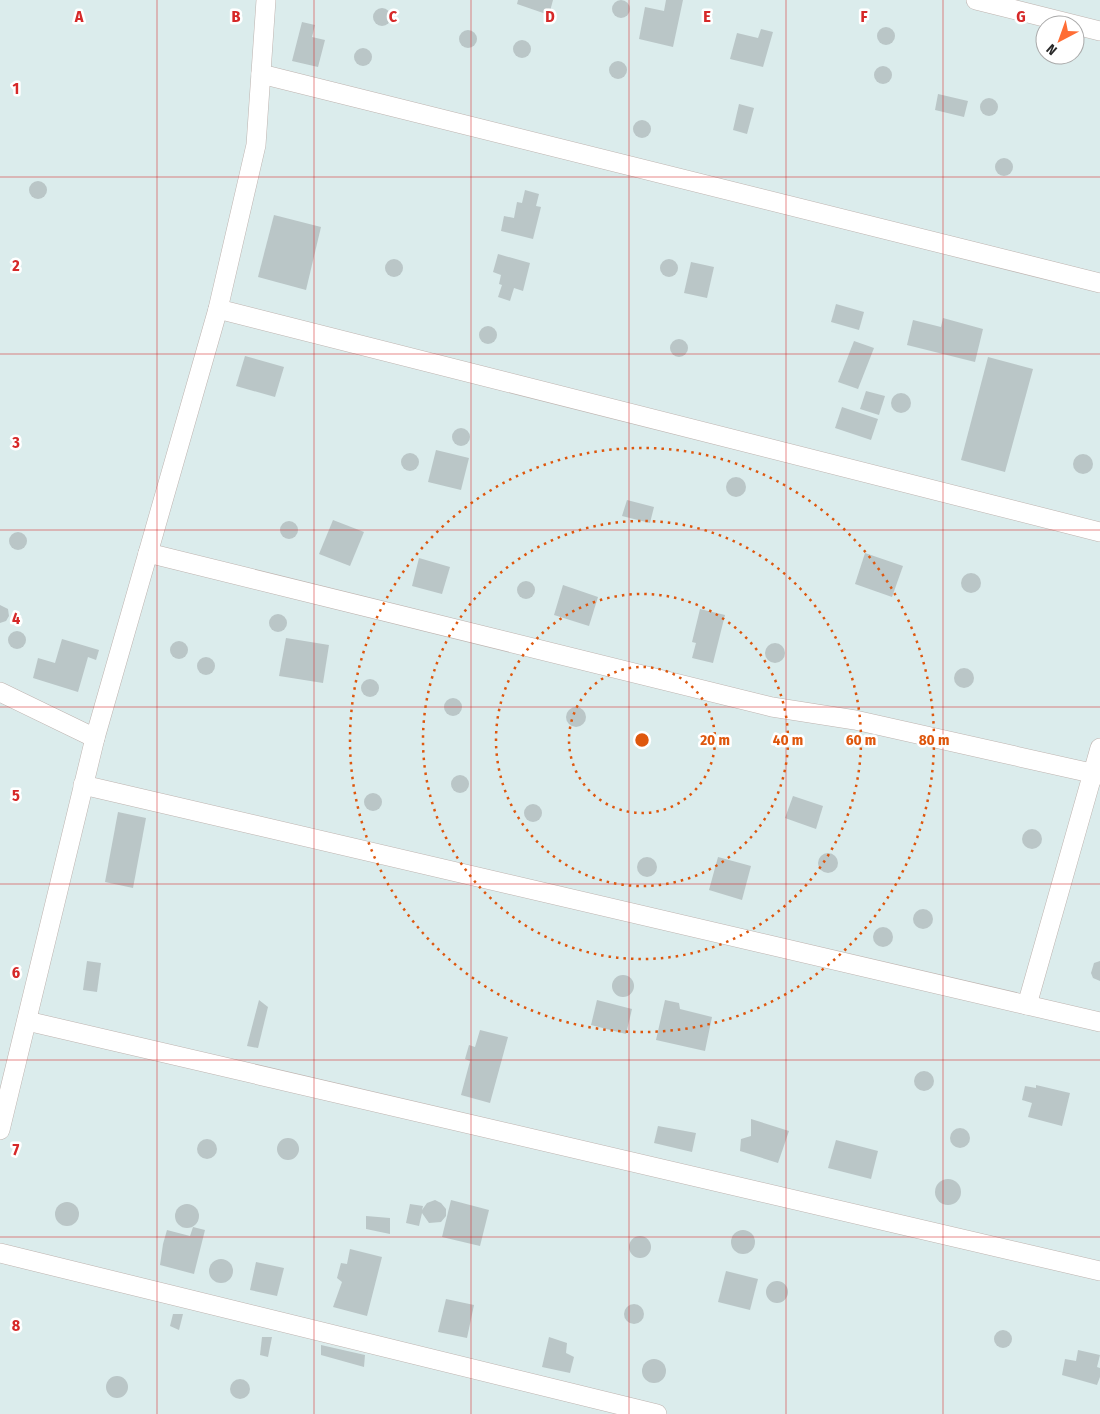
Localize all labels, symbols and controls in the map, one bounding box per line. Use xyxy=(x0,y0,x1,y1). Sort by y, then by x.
text: A xyxy=(74,7,84,26)
text: B xyxy=(232,7,241,26)
text: C xyxy=(389,7,398,26)
text: D xyxy=(545,7,555,26)
text: E xyxy=(703,7,711,26)
text: F xyxy=(860,7,868,26)
text: G xyxy=(1016,7,1026,26)
north arrow xyxy=(1035,15,1085,65)
text: N xyxy=(1043,40,1061,59)
text: 1 xyxy=(13,79,19,98)
text: 2 xyxy=(11,256,20,275)
text: 3 xyxy=(11,433,20,452)
text: 4 xyxy=(12,609,20,628)
centre of rings xyxy=(633,731,651,749)
text: 20 m xyxy=(699,731,730,749)
text: 40 m xyxy=(773,731,803,749)
text: 60 m xyxy=(846,731,876,749)
text: 80 m xyxy=(919,731,949,749)
text: 5 xyxy=(12,786,20,805)
text: 6 xyxy=(12,963,20,982)
text: 7 xyxy=(13,1140,20,1159)
text: 8 xyxy=(12,1316,21,1335)

